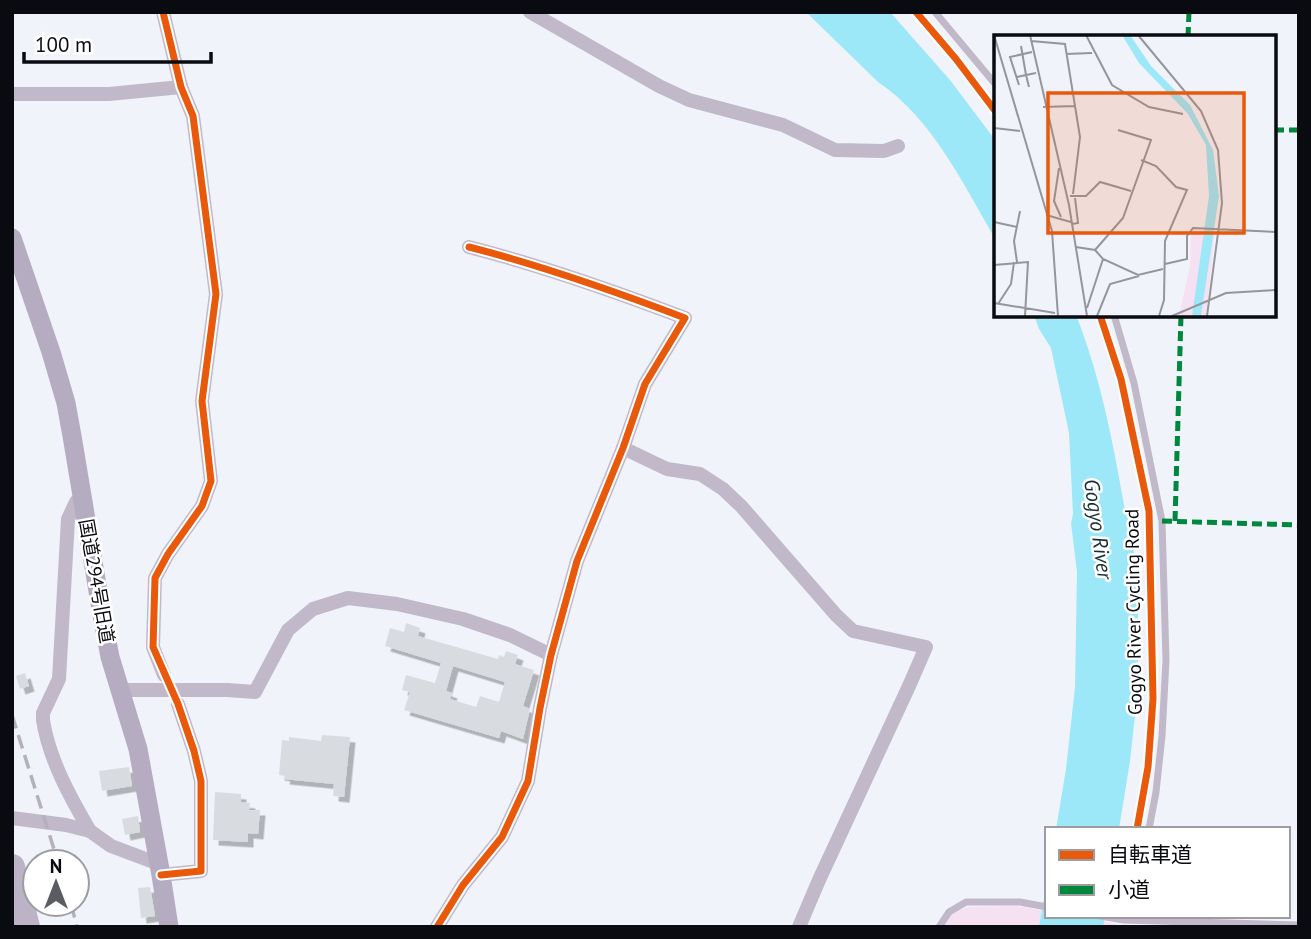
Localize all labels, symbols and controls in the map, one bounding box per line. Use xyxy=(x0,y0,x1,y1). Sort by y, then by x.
scale bar xyxy=(24,21,212,65)
text: 100 m xyxy=(35,31,92,58)
inset map xyxy=(994,35,1276,317)
water label: Gogyo River xyxy=(1078,477,1119,583)
street label: Gogyo River Cycling Road xyxy=(1119,509,1147,715)
street label: 国道294号旧道 xyxy=(74,517,120,645)
legend xyxy=(1045,827,1290,918)
text: 自転車道 xyxy=(1108,841,1192,868)
north arrow xyxy=(21,848,91,918)
text: N xyxy=(50,854,62,878)
text: 小道 xyxy=(1108,876,1150,903)

